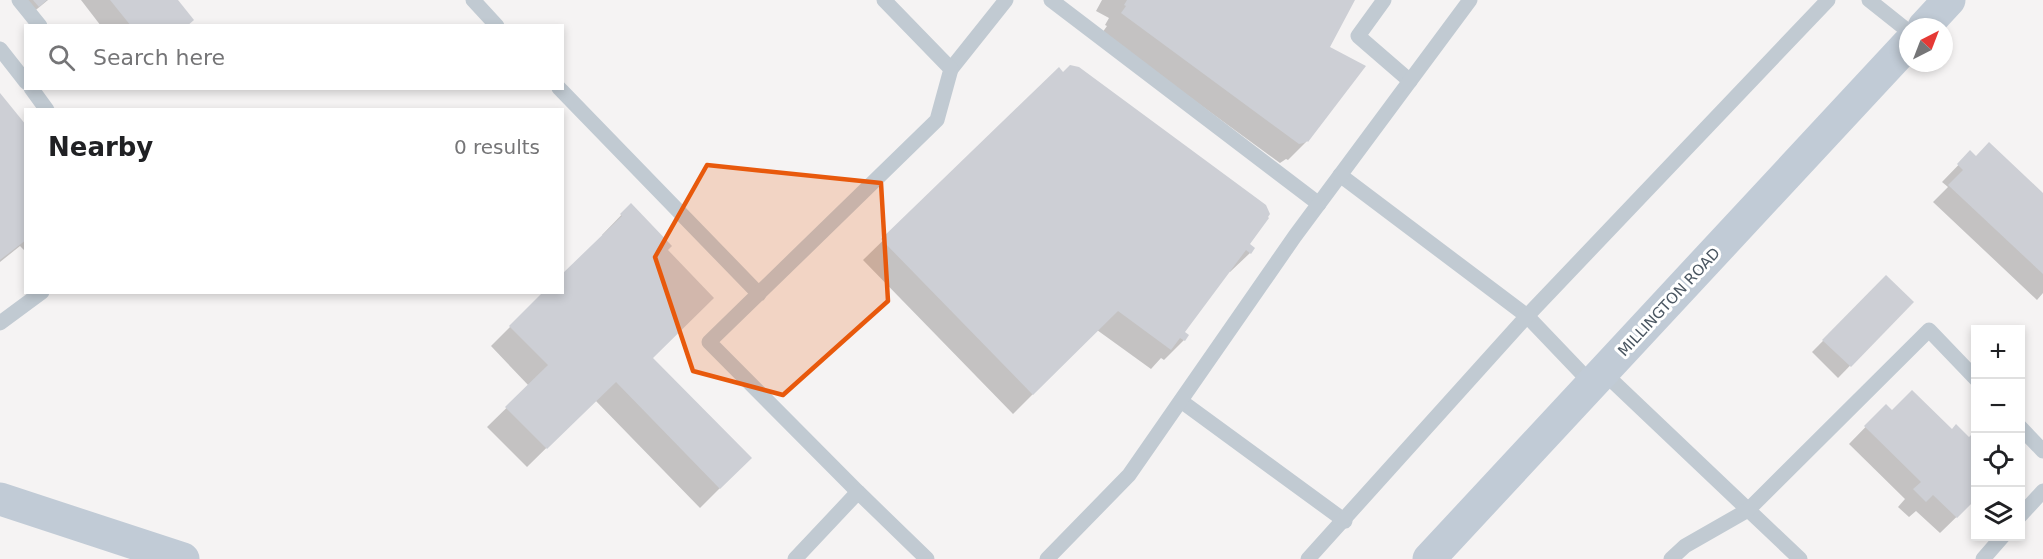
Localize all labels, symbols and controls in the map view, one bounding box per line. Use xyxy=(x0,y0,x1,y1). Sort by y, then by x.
north arrow xyxy=(1899,18,1953,72)
search box xyxy=(24,24,564,90)
icon: search xyxy=(45,41,78,74)
text: Search here xyxy=(93,45,225,70)
text: Nearby xyxy=(48,132,153,162)
text: 0 results xyxy=(454,135,540,159)
street label: MILLINGTON ROAD xyxy=(1614,244,1724,360)
map controls xyxy=(1971,325,2025,541)
button: + xyxy=(1971,325,2025,379)
button: − xyxy=(1971,379,2025,433)
button: locate xyxy=(1971,433,2025,487)
button: layers xyxy=(1971,487,2025,541)

